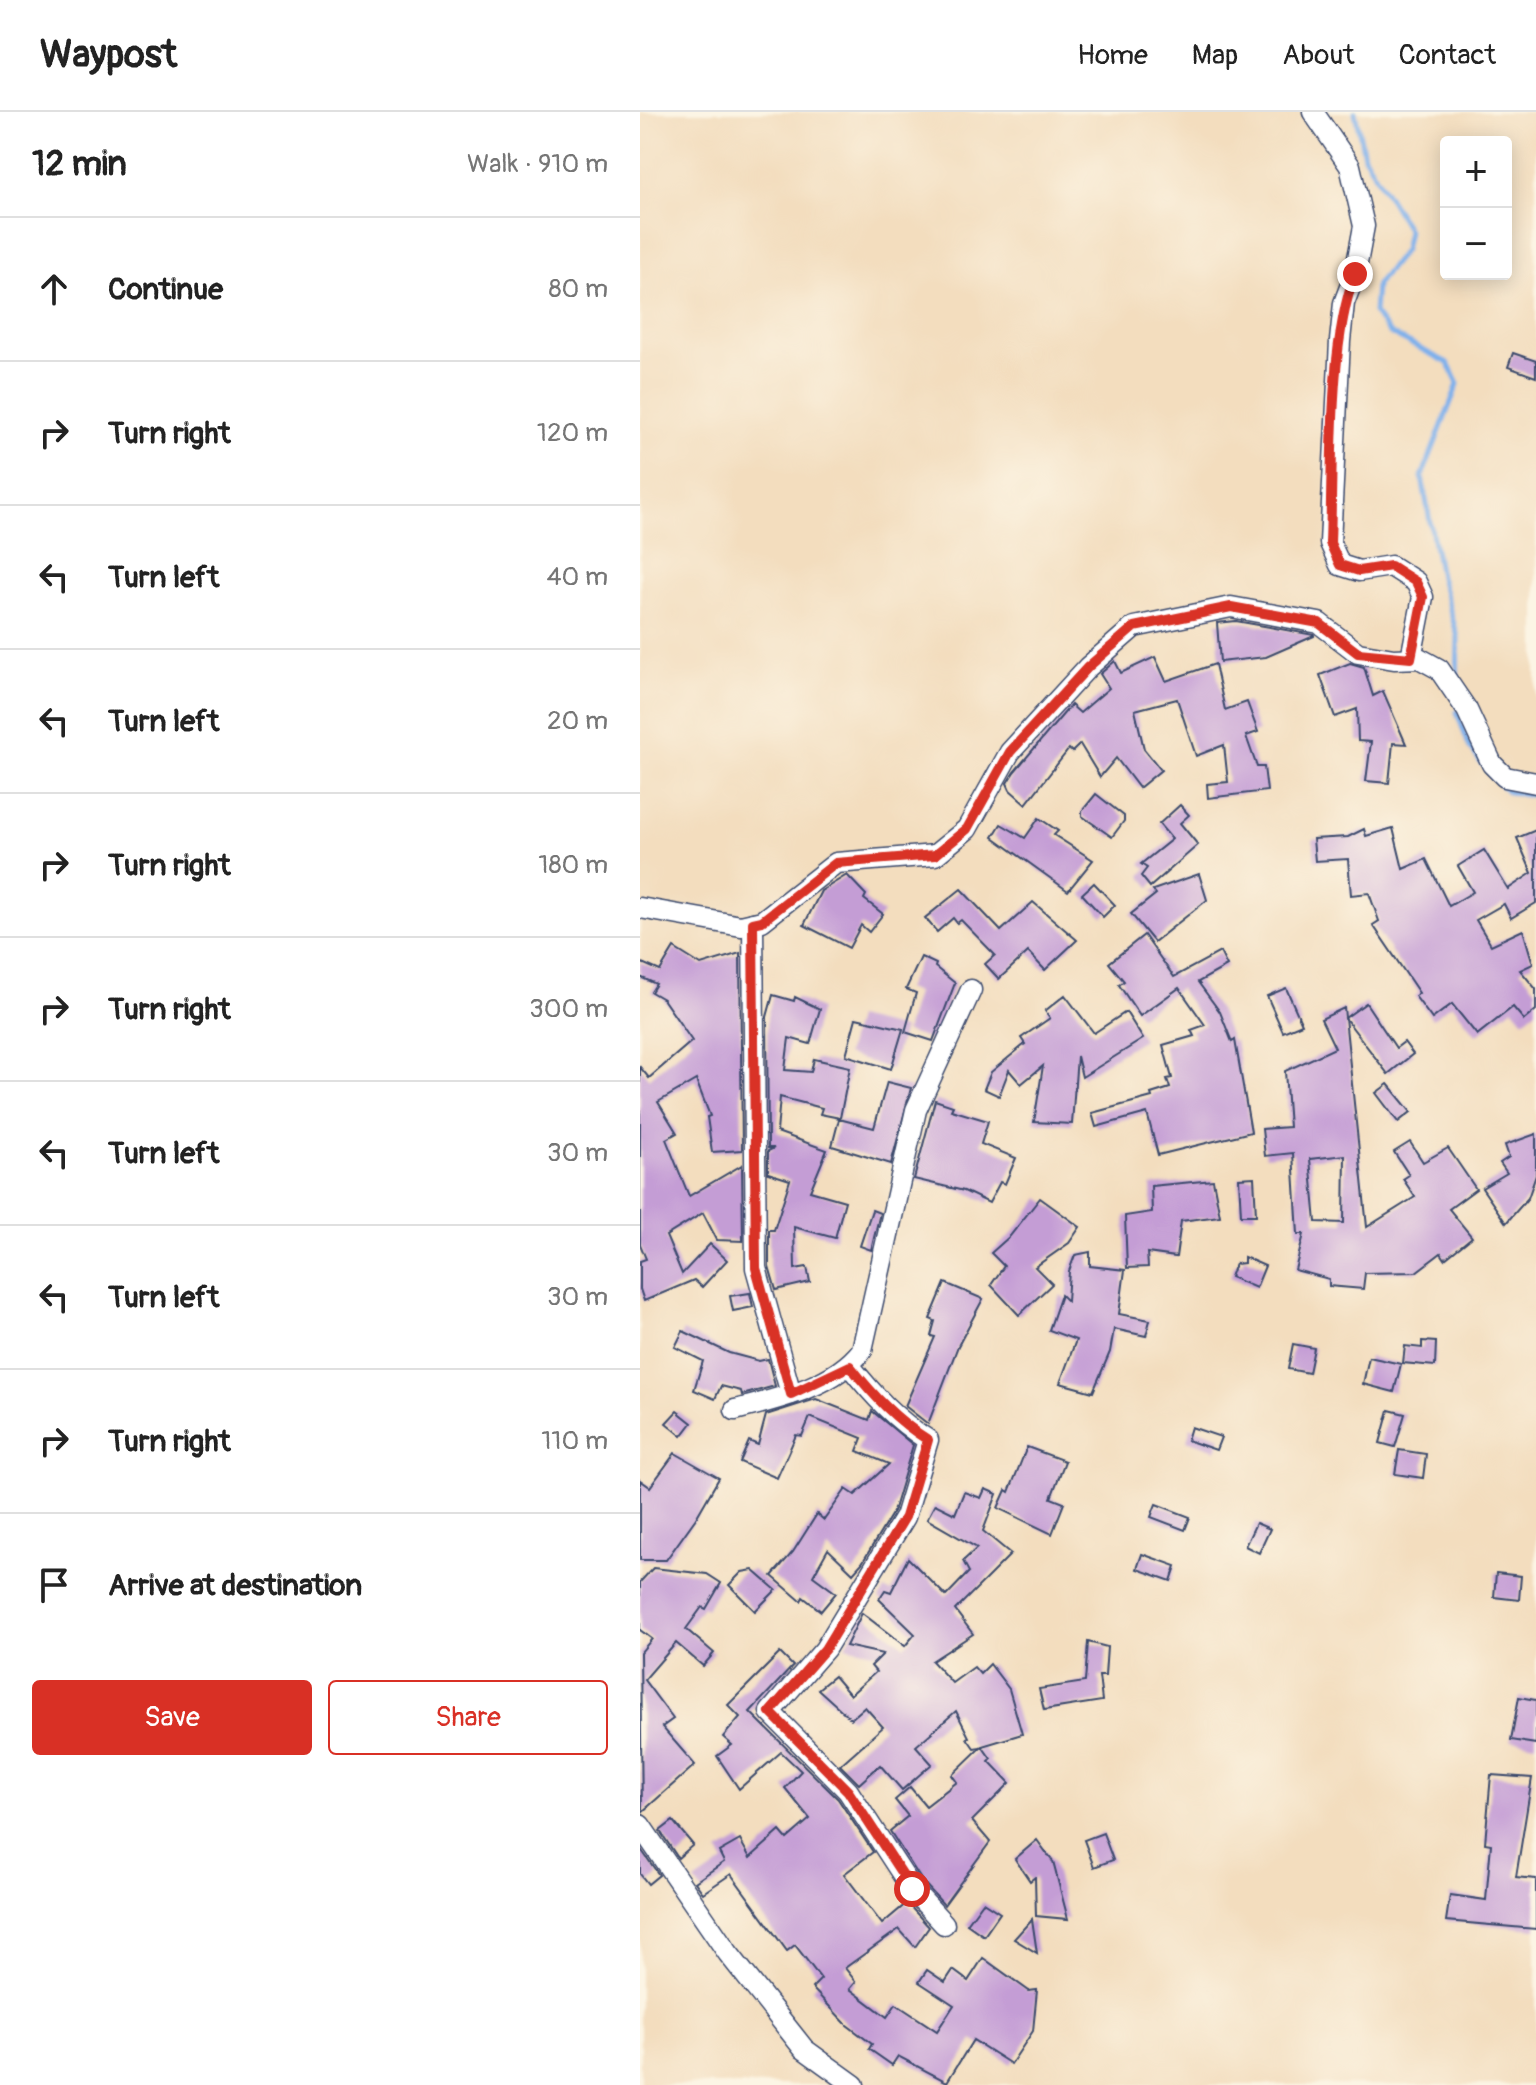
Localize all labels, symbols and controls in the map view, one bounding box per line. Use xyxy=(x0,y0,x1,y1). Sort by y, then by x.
text: Waypost xyxy=(40,31,177,79)
text: Home xyxy=(1077,38,1148,73)
text: Map xyxy=(1192,38,1238,73)
text: About xyxy=(1282,38,1355,73)
text: Contact xyxy=(1399,38,1496,73)
map controls xyxy=(1440,136,1512,280)
button: + xyxy=(1440,136,1512,208)
text: 12 min xyxy=(32,143,127,186)
text: Walk · 910 m xyxy=(467,148,608,180)
button: − xyxy=(1440,208,1512,280)
route end xyxy=(1337,256,1373,292)
icon: ahead xyxy=(32,267,76,311)
text: Continue xyxy=(108,271,223,308)
text: 80 m xyxy=(548,273,608,305)
icon: right xyxy=(32,411,76,455)
text: Turn right xyxy=(108,415,231,452)
text: 120 m xyxy=(537,417,608,449)
icon: left xyxy=(32,555,76,599)
text: Turn left xyxy=(108,559,219,596)
text: 40 m xyxy=(546,561,608,593)
icon: left xyxy=(32,699,76,743)
text: Turn left xyxy=(108,703,219,740)
text: 20 m xyxy=(547,705,608,737)
icon: right xyxy=(32,843,76,887)
text: Turn right xyxy=(108,847,231,884)
text: 180 m xyxy=(538,849,608,881)
icon: right xyxy=(32,987,76,1031)
text: Turn right xyxy=(108,991,231,1028)
text: 300 m xyxy=(529,993,608,1025)
icon: left xyxy=(32,1131,76,1175)
text: Turn left xyxy=(108,1135,219,1172)
text: 30 m xyxy=(547,1137,608,1169)
icon: left xyxy=(32,1275,76,1319)
text: Turn left xyxy=(108,1279,219,1316)
text: 30 m xyxy=(547,1281,608,1313)
icon: right xyxy=(32,1419,76,1463)
text: Turn right xyxy=(108,1423,231,1460)
text: 110 m xyxy=(541,1425,608,1457)
icon: arrive xyxy=(32,1563,76,1607)
text: Arrive at destination xyxy=(108,1567,362,1604)
button: Save xyxy=(32,1680,312,1755)
button: Share xyxy=(328,1680,608,1755)
route start xyxy=(894,1871,930,1907)

